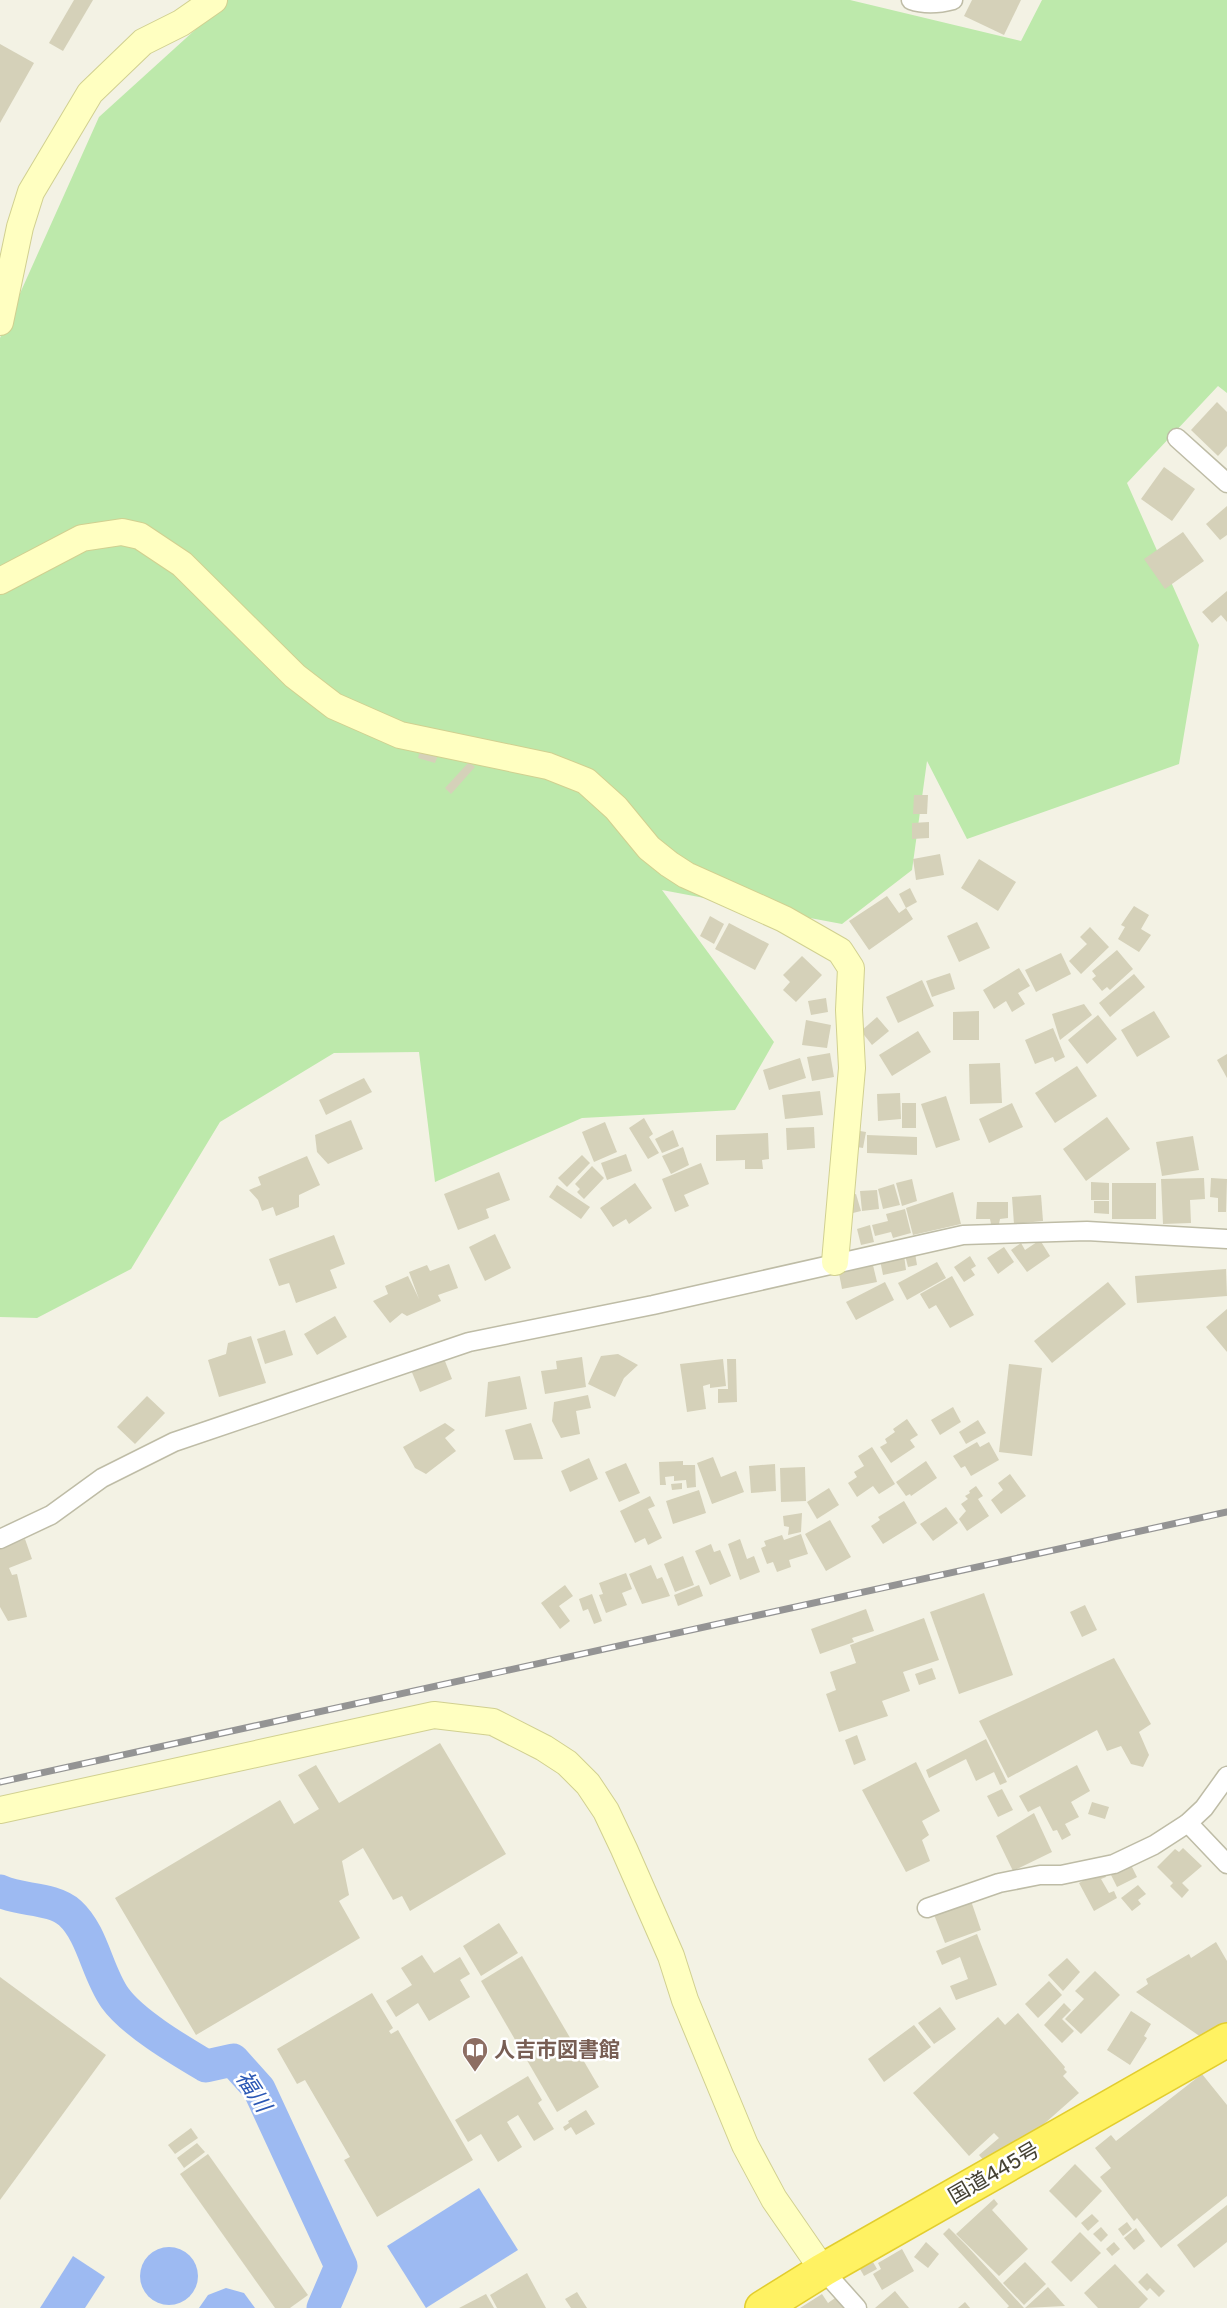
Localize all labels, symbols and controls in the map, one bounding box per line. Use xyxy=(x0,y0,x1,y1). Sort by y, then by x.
library icon: 人吉市図書館 xyxy=(460,2035,490,2073)
place label: 人吉市図書館 xyxy=(494,2036,620,2062)
water label: 福川 xyxy=(231,2065,279,2118)
street label: 国道445号 xyxy=(943,2136,1044,2209)

